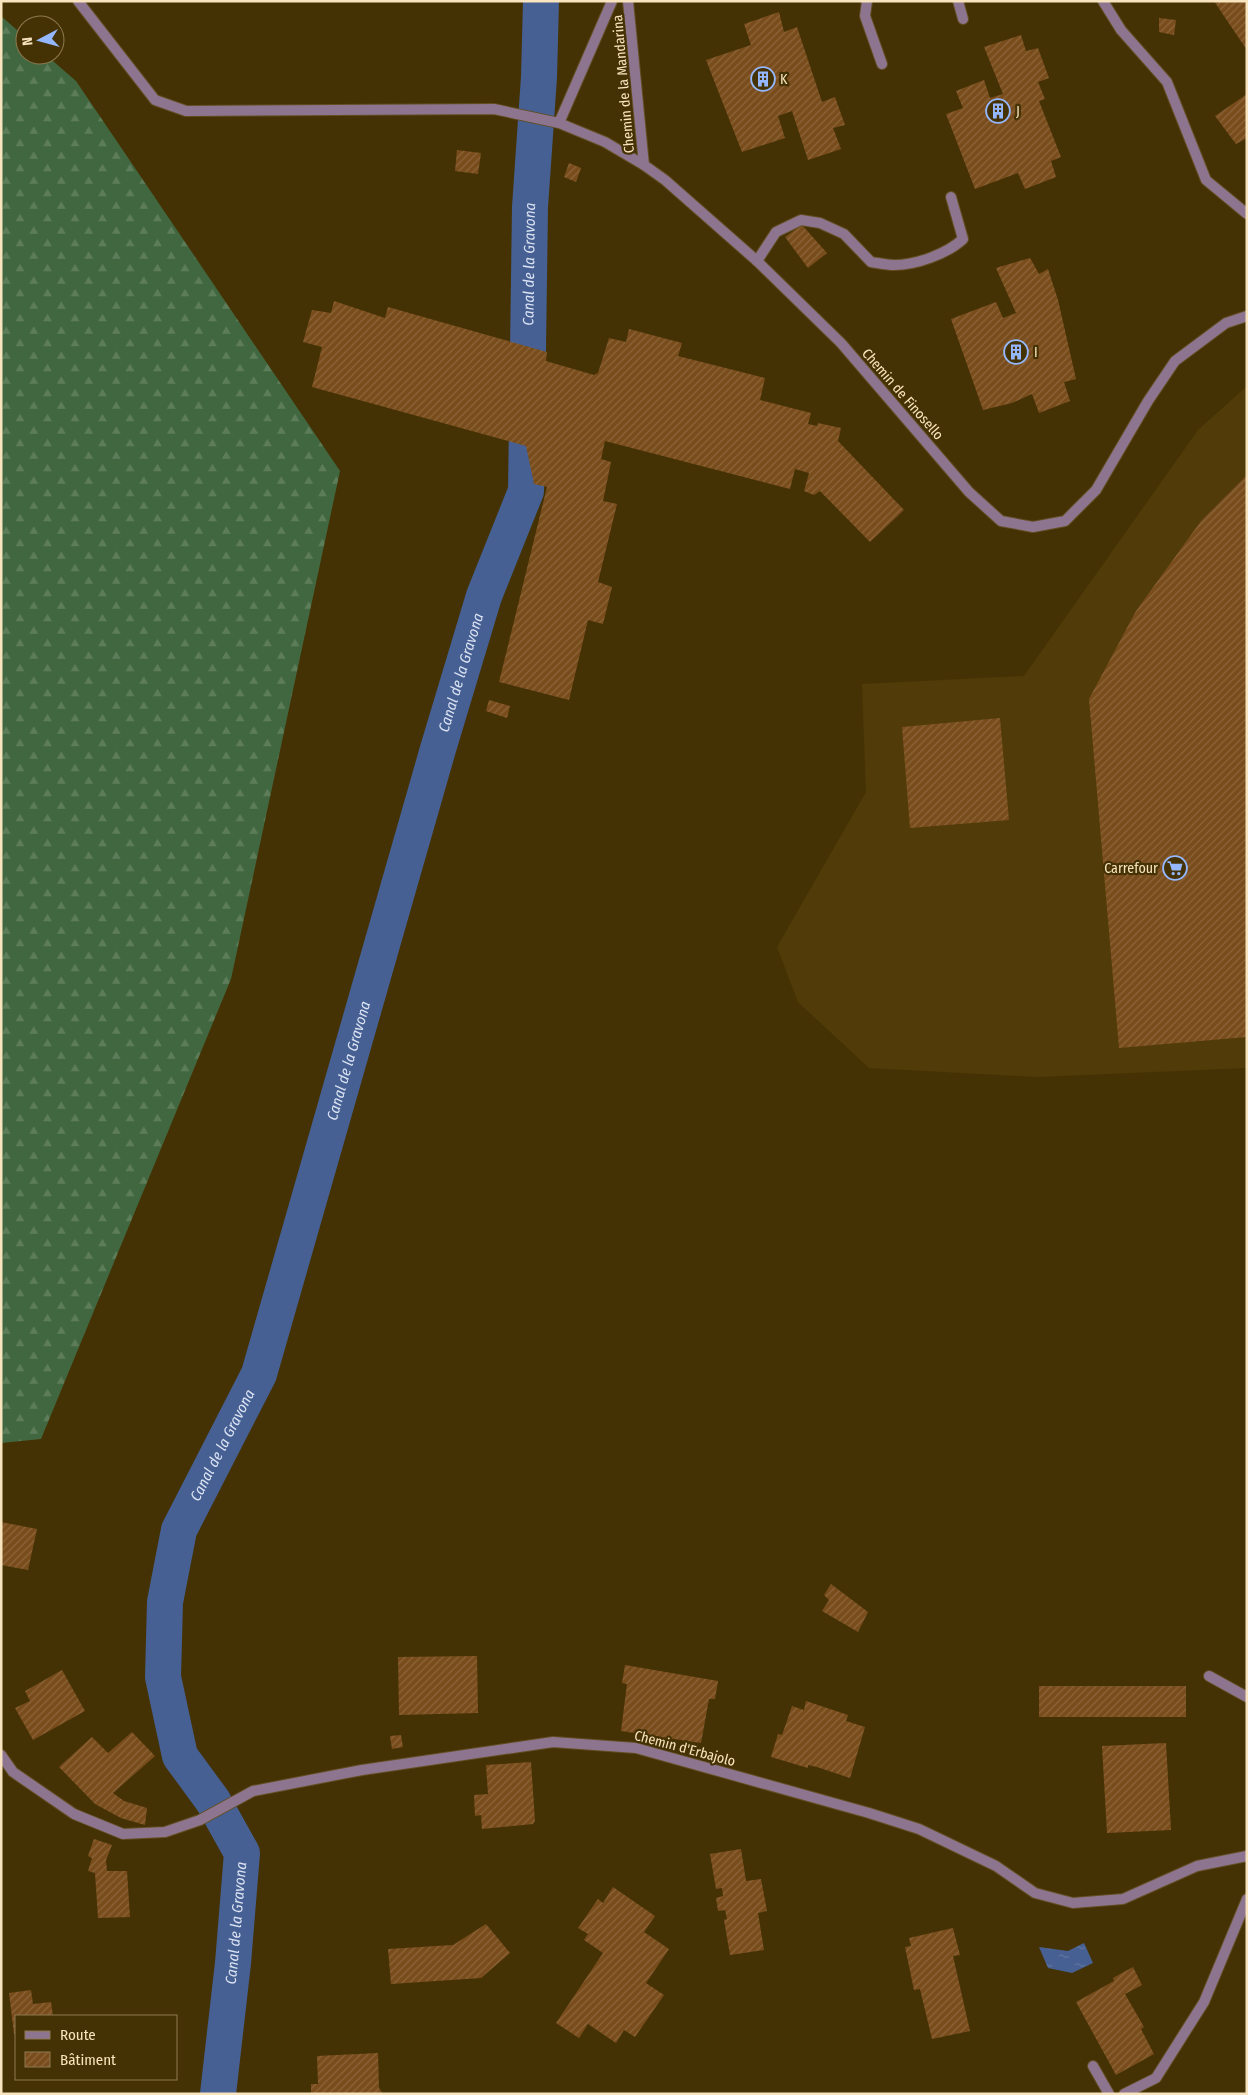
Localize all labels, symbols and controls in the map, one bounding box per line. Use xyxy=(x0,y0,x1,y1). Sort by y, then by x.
street label: Chemin de la Mandarina xyxy=(609,14,638,154)
north arrow xyxy=(15,15,65,65)
text: N xyxy=(19,36,36,46)
building icon: K xyxy=(750,66,776,92)
place label: K xyxy=(780,71,788,88)
building icon: J xyxy=(985,98,1011,124)
place label: J xyxy=(1016,103,1020,120)
water label: Canal de la Gravona xyxy=(519,202,539,326)
building icon: I xyxy=(1003,339,1029,365)
place label: I xyxy=(1034,344,1038,361)
street label: Chemin de Finosello xyxy=(858,345,947,443)
water label: Canal de la Gravona xyxy=(435,611,487,734)
supermarket icon: Carrefour xyxy=(1162,855,1188,881)
place label: Carrefour xyxy=(1104,860,1158,877)
water label: Canal de la Gravona xyxy=(323,999,374,1122)
water label: Canal de la Gravona xyxy=(186,1386,259,1504)
street label: Chemin d'Erbajolo xyxy=(633,1727,737,1770)
water label: Canal de la Gravona xyxy=(222,1861,250,1985)
legend xyxy=(15,2015,178,2080)
text: Route xyxy=(60,2026,96,2044)
text: Bâtiment xyxy=(60,2051,116,2069)

